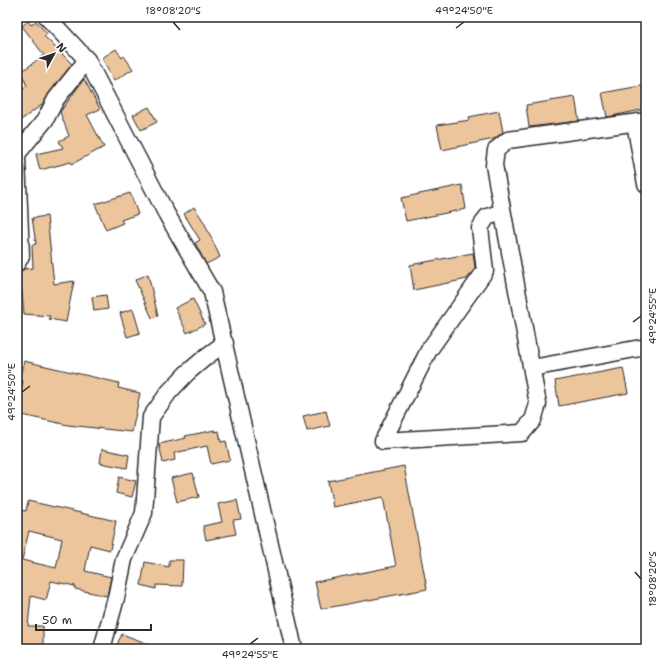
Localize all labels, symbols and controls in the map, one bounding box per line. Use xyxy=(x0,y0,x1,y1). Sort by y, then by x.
text: 18°08'20"S xyxy=(145,4,201,17)
text: 49°24'50"E xyxy=(435,4,493,17)
north arrow xyxy=(34,34,74,74)
text: N xyxy=(53,40,70,56)
text: 49°24'55"E xyxy=(646,288,659,344)
text: 49°24'50"E xyxy=(5,363,18,421)
text: 18°08'20"S xyxy=(646,551,659,607)
scale bar xyxy=(36,606,151,632)
text: 50 m xyxy=(42,612,72,628)
text: 49°24'55"E xyxy=(222,648,278,661)

